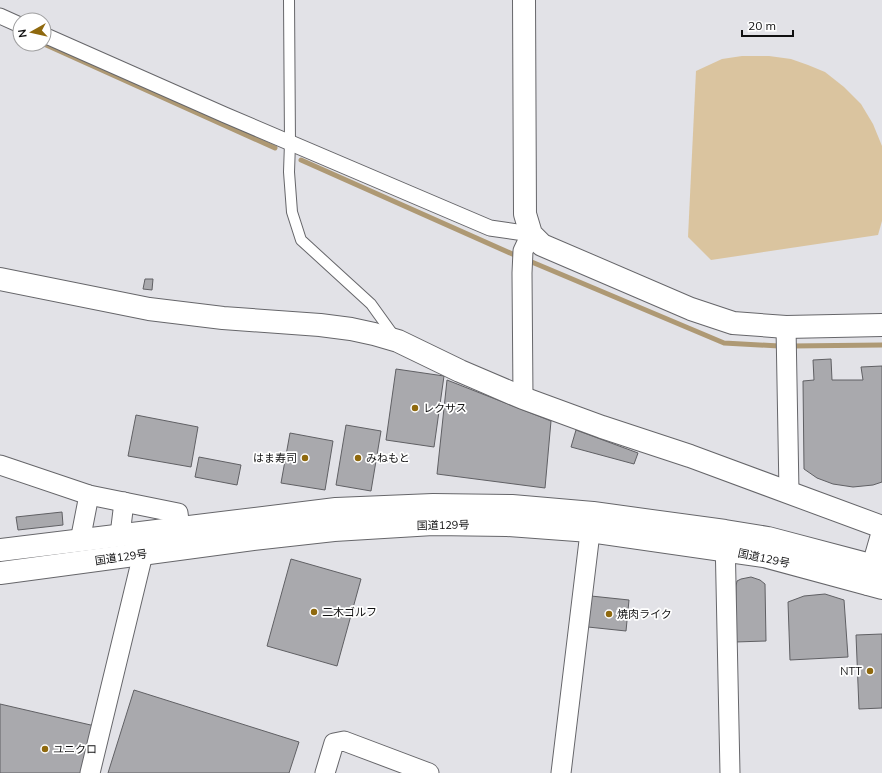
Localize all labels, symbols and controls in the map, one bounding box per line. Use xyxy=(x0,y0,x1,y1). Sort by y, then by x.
north arrow xyxy=(12,12,52,52)
scale bar xyxy=(742,12,793,38)
text: 20 m xyxy=(748,18,776,33)
text: N xyxy=(15,28,30,38)
place label: レクサス xyxy=(423,401,467,415)
marker: レクサス xyxy=(410,403,420,413)
place label: はま寿司 xyxy=(253,451,297,465)
place label: みねもと xyxy=(366,451,410,465)
marker: はま寿司 xyxy=(300,453,310,463)
marker: みねもと xyxy=(353,453,363,463)
street label: 国道129号 xyxy=(416,518,470,532)
street label: 国道129号 xyxy=(94,546,148,568)
street label: 国道129号 xyxy=(737,546,791,570)
place label: 二木ゴルフ xyxy=(322,605,377,619)
marker: 二木ゴルフ xyxy=(309,607,319,617)
place label: 焼肉ライク xyxy=(617,607,672,621)
marker: 焼肉ライク xyxy=(604,609,614,619)
place label: NTT xyxy=(840,664,862,678)
marker: NTT xyxy=(865,666,875,676)
place label: ユニクロ xyxy=(53,742,97,756)
marker: ユニクロ xyxy=(40,744,50,754)

